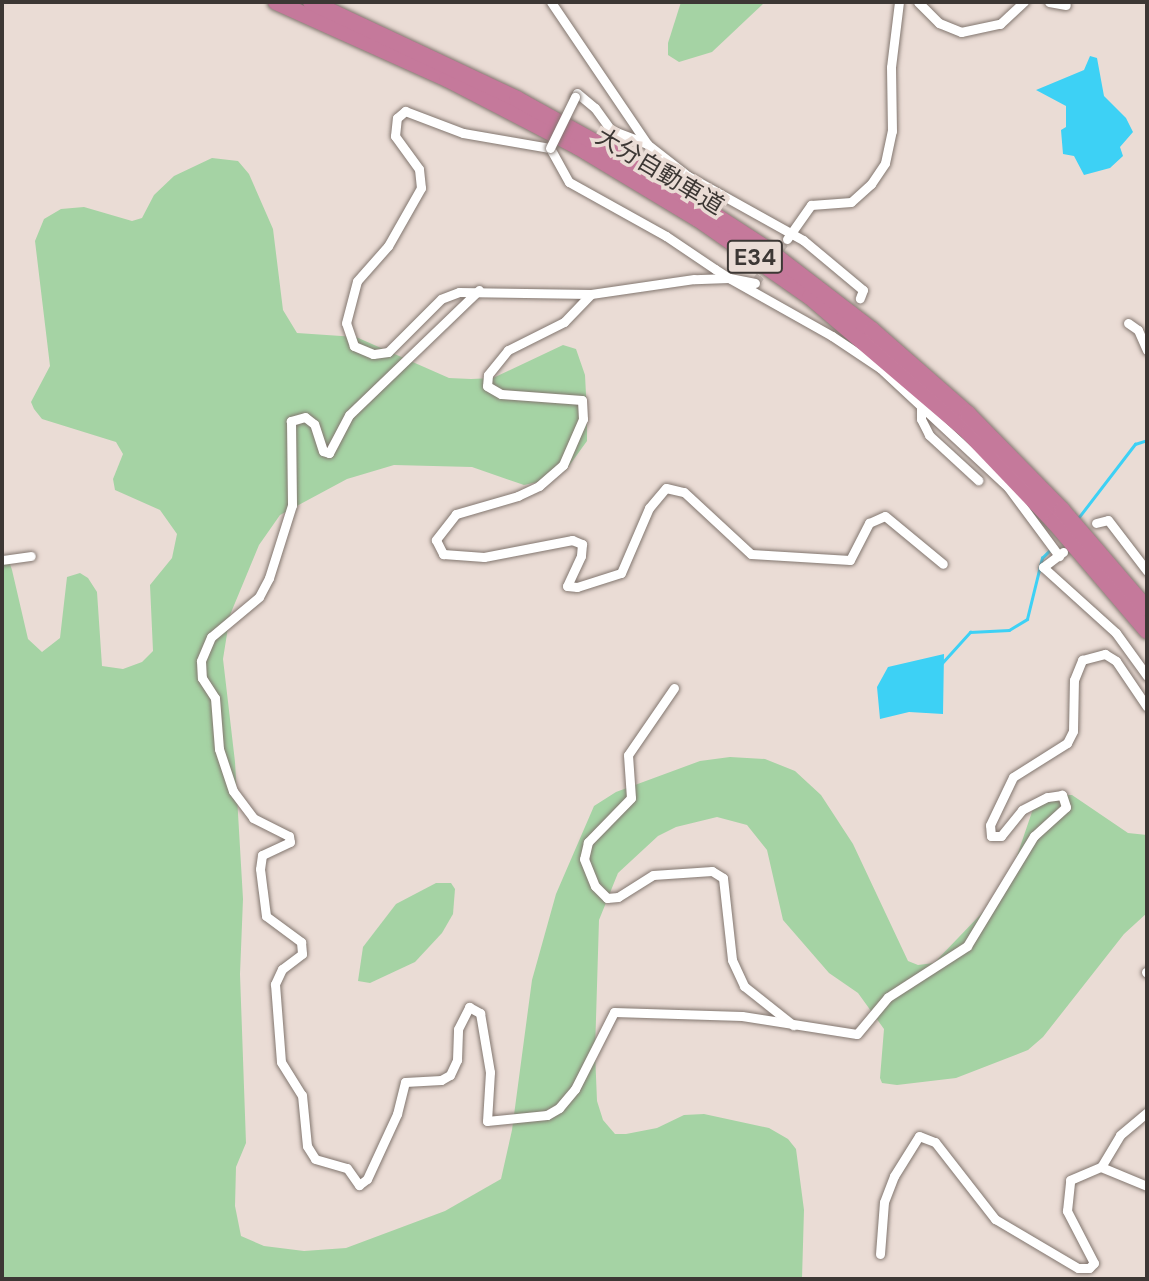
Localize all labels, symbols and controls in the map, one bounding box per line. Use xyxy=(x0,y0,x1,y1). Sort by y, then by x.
street label: 大分自動車道 xyxy=(591,122,729,220)
road number: E34 xyxy=(725,238,785,276)

